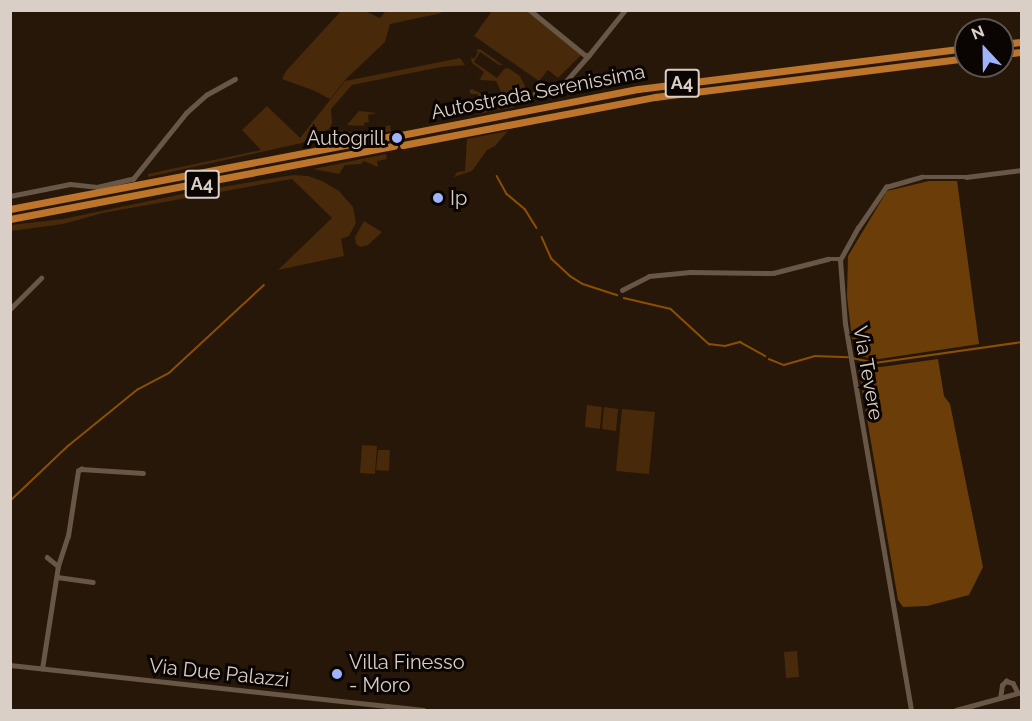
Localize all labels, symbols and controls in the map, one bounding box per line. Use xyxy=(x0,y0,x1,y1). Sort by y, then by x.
north arrow xyxy=(954,18,1014,78)
text: N xyxy=(969,22,987,44)
street label: Autostrada Serenissima xyxy=(429,59,647,125)
road number: A4 xyxy=(664,68,700,98)
place label: Autogrill xyxy=(307,126,385,150)
marker: Autogrill xyxy=(390,131,404,145)
road number: A4 xyxy=(184,169,220,199)
place label: Ip xyxy=(450,186,467,210)
marker: Ip xyxy=(431,191,445,205)
street label: Via Tevere xyxy=(848,324,888,422)
place label: Villa Finesso - Moro xyxy=(349,650,465,697)
street label: Via Due Palazzi xyxy=(148,654,290,692)
marker: Villa Finesso - Moro xyxy=(330,667,344,681)

